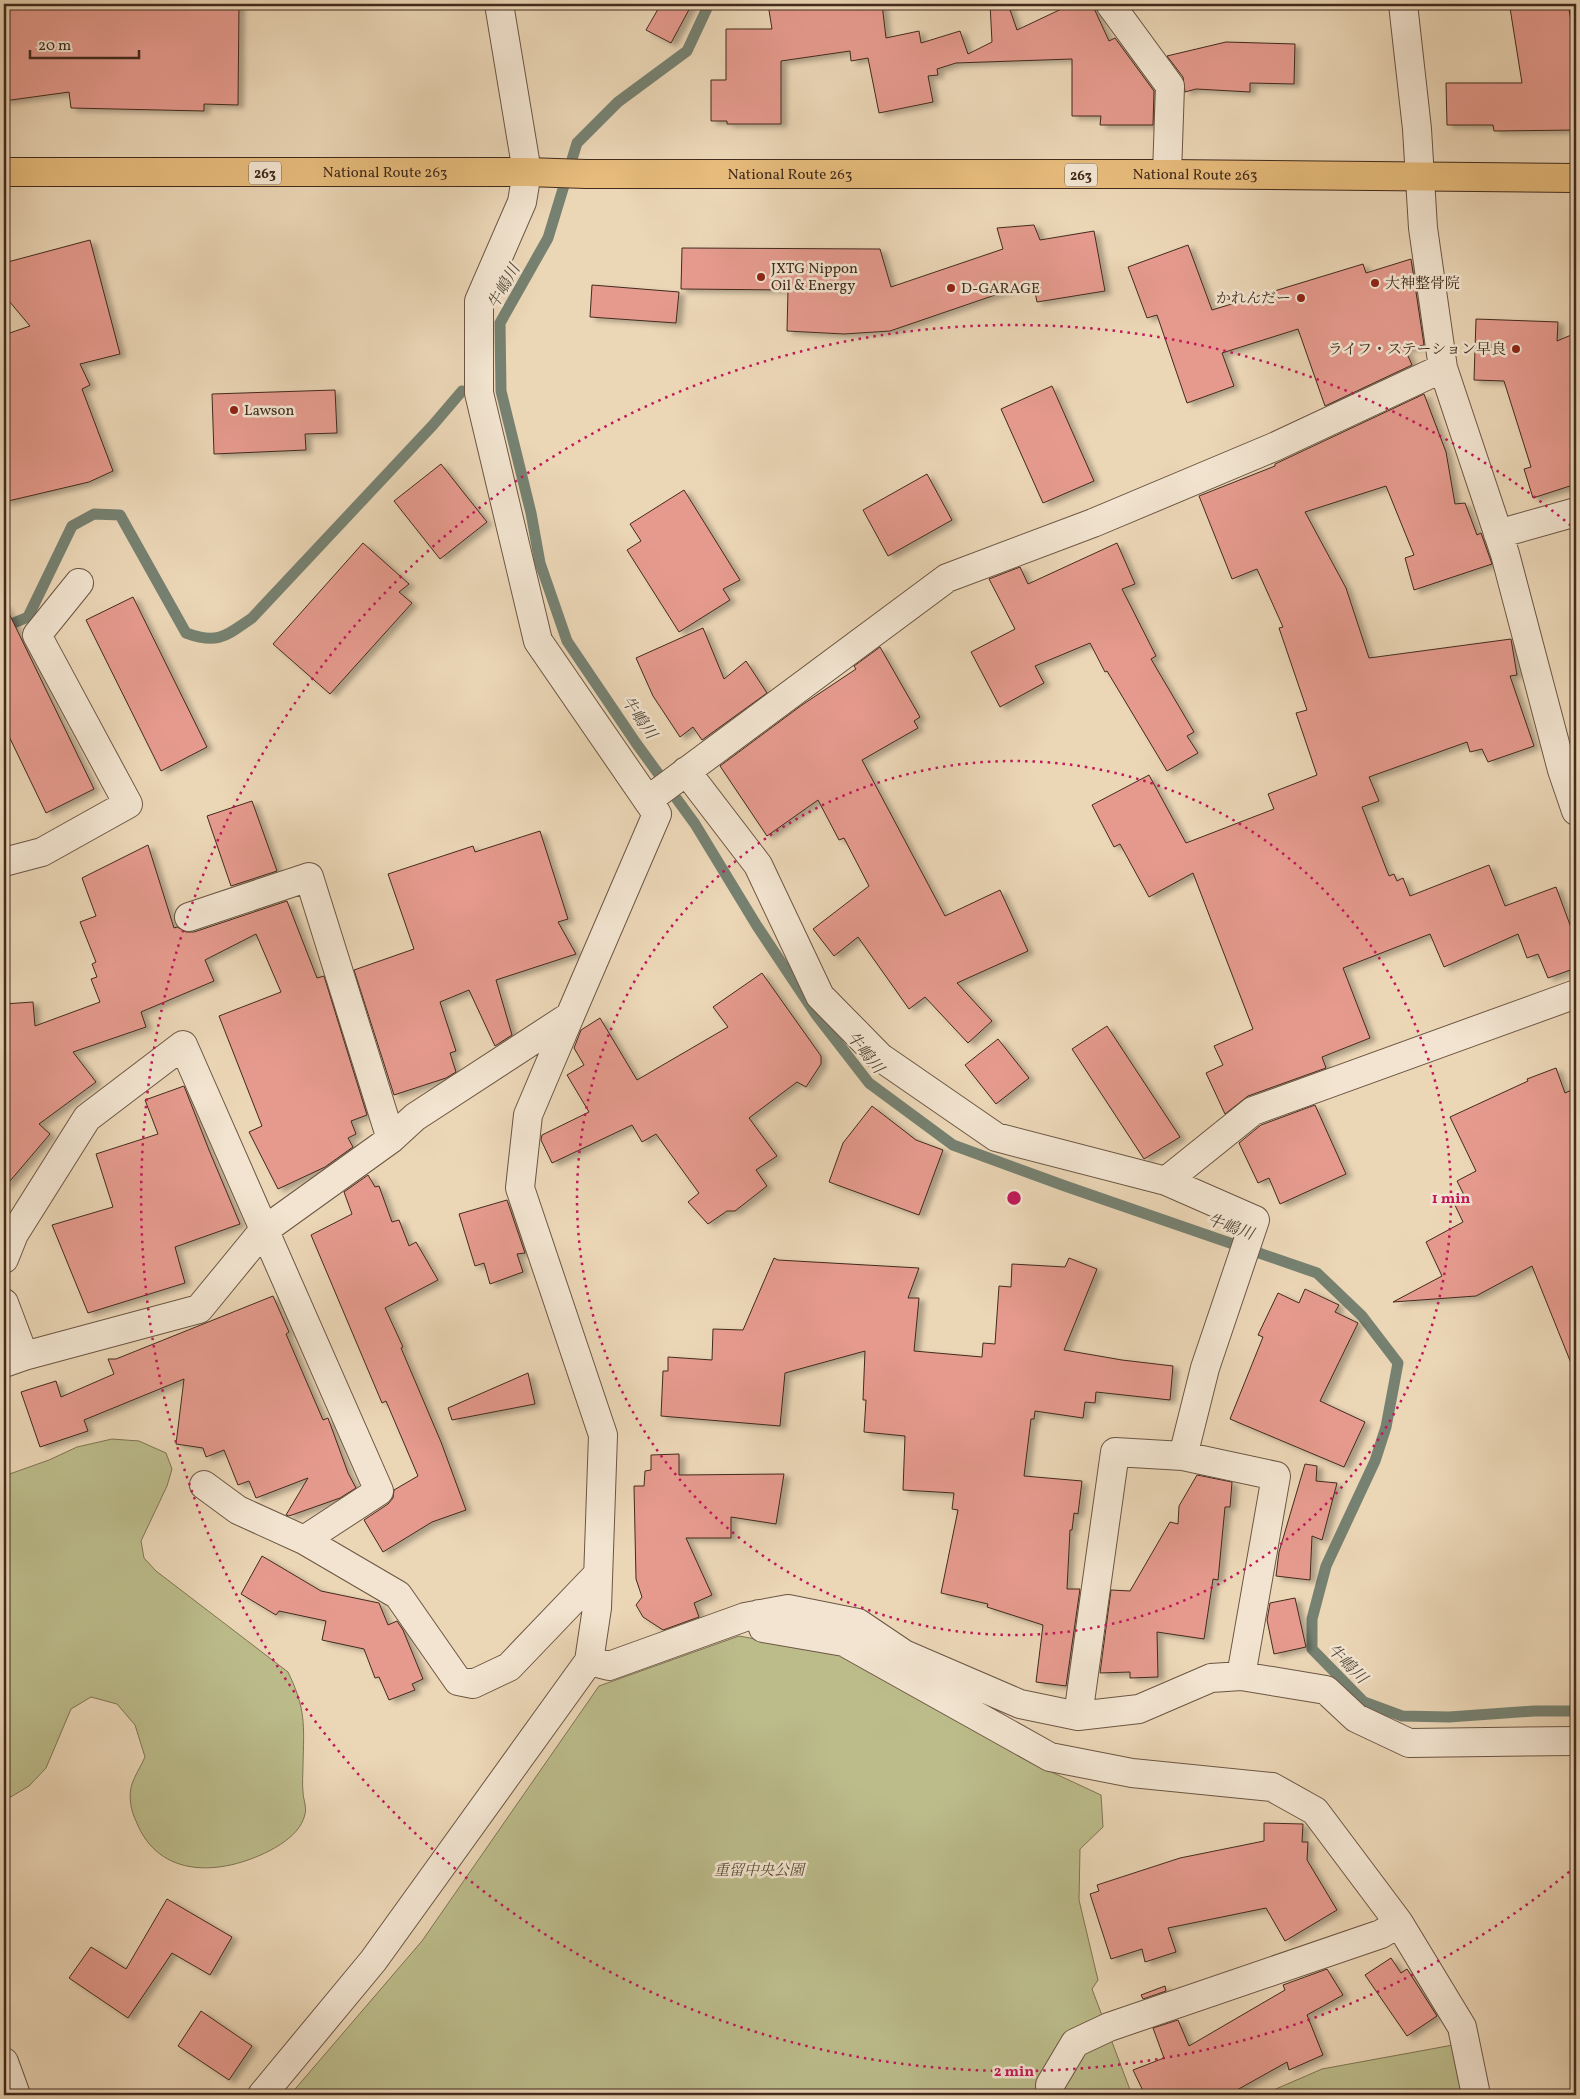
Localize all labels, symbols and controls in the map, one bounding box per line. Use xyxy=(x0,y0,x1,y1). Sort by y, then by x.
scale bar xyxy=(30,28,139,60)
text: 20 m xyxy=(38,36,71,57)
road number: 263 xyxy=(249,162,281,184)
street label: National Route 263 xyxy=(323,163,447,184)
road number: 263 xyxy=(1065,164,1097,186)
street label: National Route 263 xyxy=(727,165,852,186)
street label: National Route 263 xyxy=(1132,165,1258,187)
water label: 牛嶋川 xyxy=(483,259,527,313)
place label: JXTG Nippon Oil & Energy xyxy=(771,259,858,297)
marker: JXTG Nippon Oil & Energy xyxy=(755,271,767,283)
place label: 大神整骨院 xyxy=(1385,274,1460,295)
marker: 大神整骨院 xyxy=(1369,277,1381,289)
place label: D-GARAGE xyxy=(961,279,1040,300)
marker: D-GARAGE xyxy=(945,282,957,294)
place label: かれんだー xyxy=(1216,289,1291,310)
marker: かれんだー xyxy=(1295,292,1307,304)
place label: ライフ・ステーション早良 xyxy=(1328,340,1506,361)
marker: ライフ・ステーション早良 xyxy=(1510,343,1522,355)
place label: Lawson xyxy=(244,401,294,422)
marker: Lawson xyxy=(228,404,240,416)
water label: 牛嶋川 xyxy=(616,692,662,746)
water label: 牛嶋川 xyxy=(841,1028,889,1080)
centre of rings xyxy=(1005,1189,1023,1207)
text: 1 min xyxy=(1432,1189,1470,1210)
water label: 牛嶋川 xyxy=(1204,1210,1259,1247)
water label: 牛嶋川 xyxy=(1322,1640,1373,1691)
park label: 重留中央公園 xyxy=(714,1861,807,1882)
text: 2 min xyxy=(994,2062,1034,2083)

